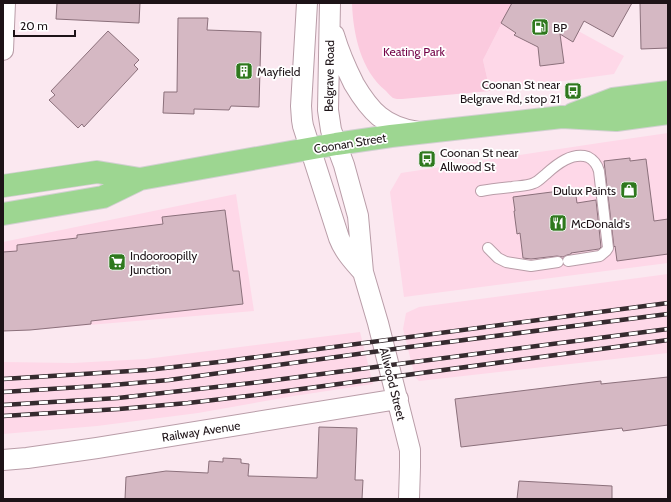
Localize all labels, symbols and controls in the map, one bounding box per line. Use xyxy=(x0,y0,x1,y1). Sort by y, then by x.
scale bar xyxy=(14,12,75,38)
fuel station icon: BP xyxy=(530,17,550,37)
text: 20 m xyxy=(20,18,48,33)
place label: BP xyxy=(553,20,567,35)
street label: Belgrave Road xyxy=(321,40,337,112)
park label: Keating Park xyxy=(383,44,446,59)
building icon: Mayfield xyxy=(234,61,254,81)
place label: Mayfield xyxy=(257,64,300,79)
place label: Coonan St near Belgrave Rd, stop 21 xyxy=(460,77,560,106)
bus stop icon: Coonan St near Belgrave Rd, stop 21 xyxy=(563,81,583,101)
street label: Coonan Street xyxy=(313,130,387,156)
place label: Coonan St near Allwood St xyxy=(440,145,518,174)
bus stop icon: Coonan St near Allwood St xyxy=(417,149,437,169)
shop icon: Dulux Paints xyxy=(619,180,639,200)
place label: Dulux Paints xyxy=(553,183,616,198)
restaurant icon: McDonald's xyxy=(548,213,568,233)
place label: McDonald's xyxy=(571,216,630,231)
place label: Indooroopilly Junction xyxy=(129,248,197,277)
supermarket icon: Indooroopilly Junction xyxy=(107,252,127,272)
street label: Allwood Street xyxy=(377,346,409,422)
street label: Railway Avenue xyxy=(161,417,241,445)

